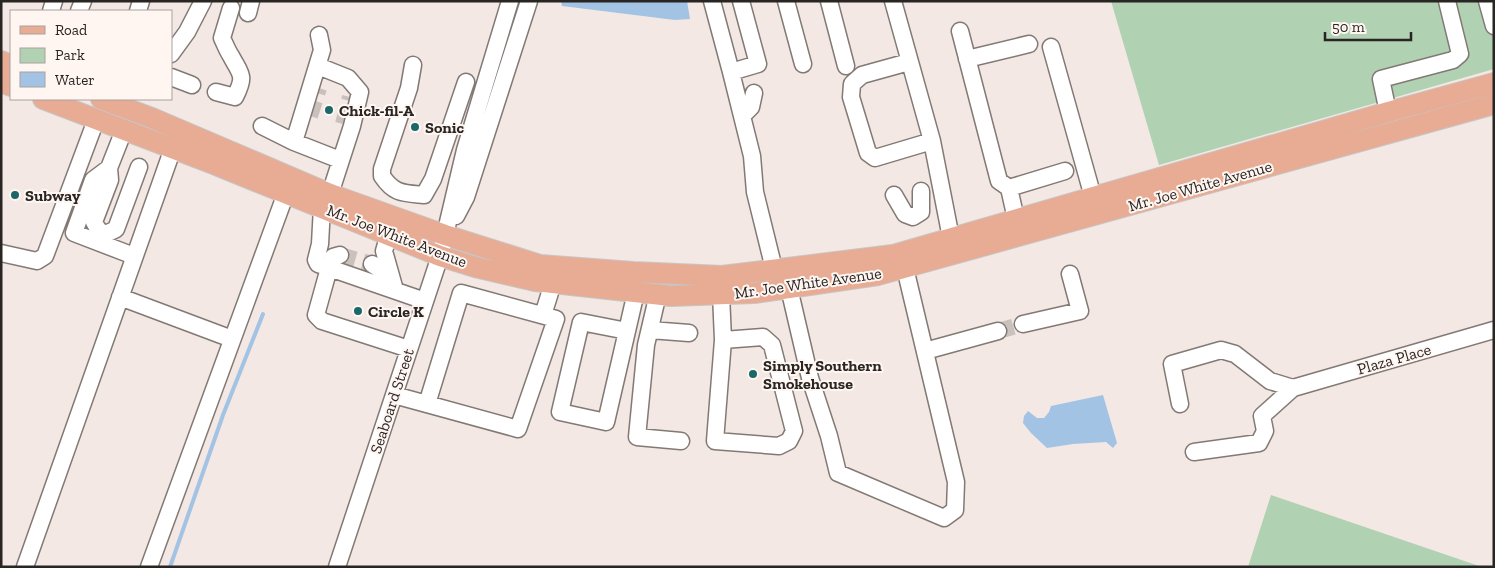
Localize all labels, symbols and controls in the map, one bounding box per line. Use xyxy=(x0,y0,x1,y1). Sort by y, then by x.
legend xyxy=(10,10,172,100)
scale bar xyxy=(1325,10,1411,42)
text: 50 m xyxy=(1332,18,1365,36)
text: Road xyxy=(55,21,88,39)
text: Park xyxy=(55,46,85,64)
text: Water xyxy=(55,71,95,89)
place label: Chick-fil-A xyxy=(339,101,414,120)
marker: Chick-fil-A xyxy=(323,104,335,116)
place label: Sonic xyxy=(425,118,465,137)
marker: Sonic xyxy=(409,121,421,133)
street label: Mr. Joe White Avenue xyxy=(1126,156,1274,216)
place label: Subway xyxy=(25,186,81,205)
marker: Subway xyxy=(9,189,21,201)
street label: Mr. Joe White Avenue xyxy=(324,201,470,271)
street label: Mr. Joe White Avenue xyxy=(733,263,883,303)
place label: Circle K xyxy=(368,302,424,321)
marker: Circle K xyxy=(352,305,364,317)
street label: Plaza Place xyxy=(1355,339,1433,379)
street label: Seaboard Street xyxy=(366,346,418,456)
place label: Simply Southern Smokehouse xyxy=(763,356,882,393)
marker: Simply Southern Smokehouse xyxy=(747,368,759,380)

